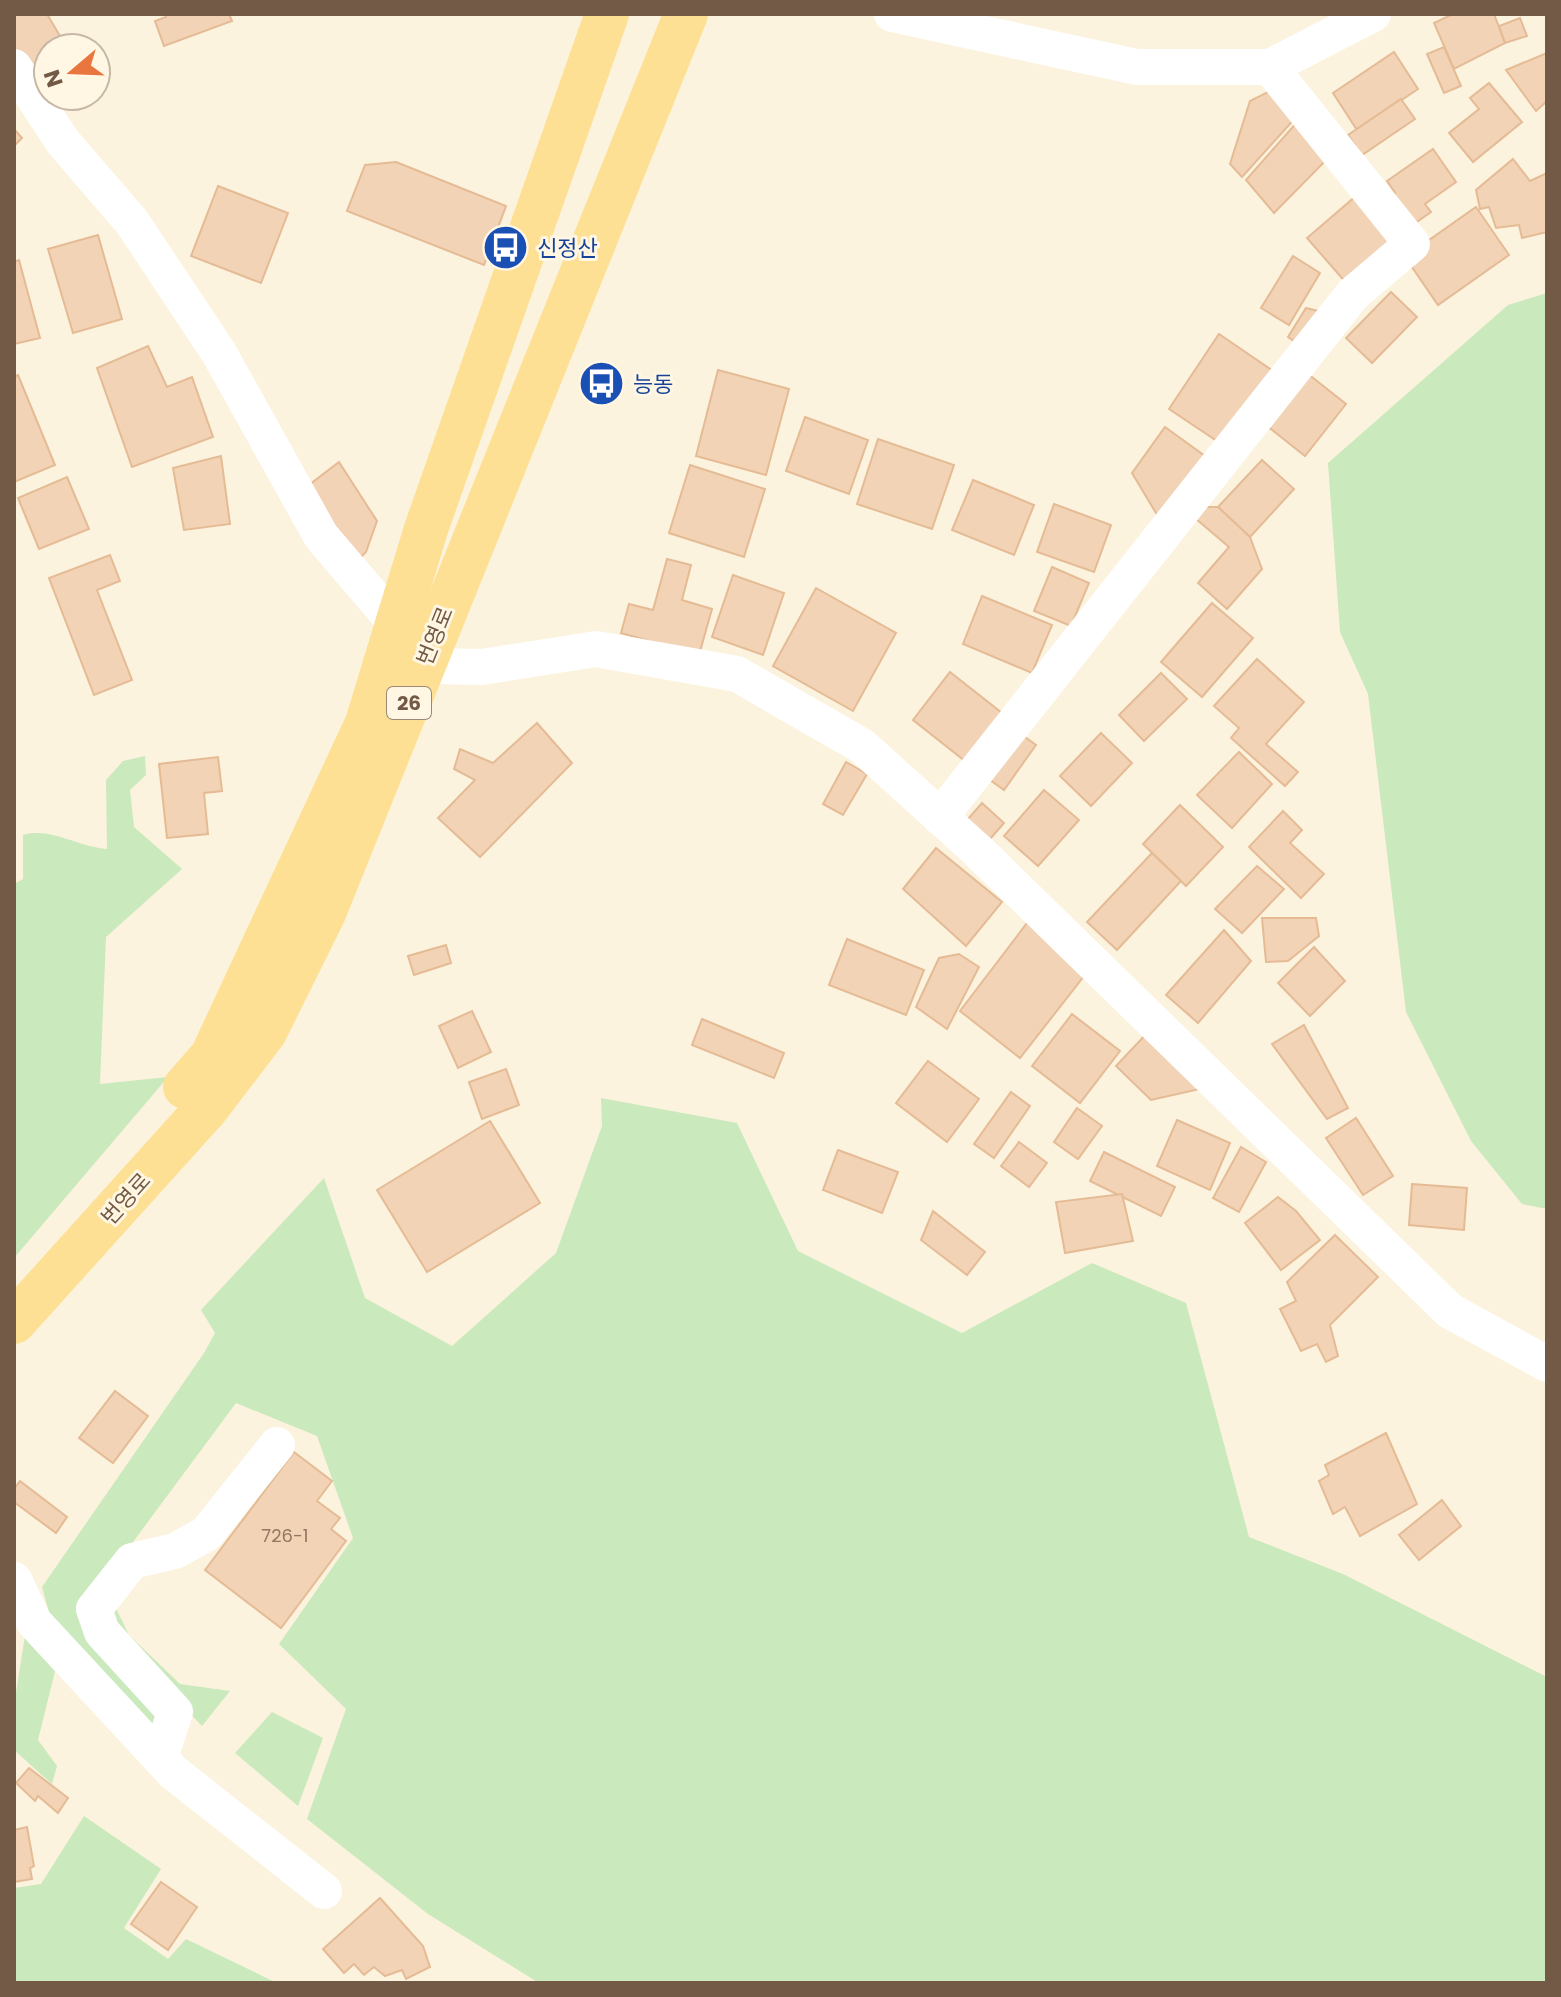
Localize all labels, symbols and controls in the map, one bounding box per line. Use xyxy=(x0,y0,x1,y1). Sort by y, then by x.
north arrow xyxy=(32,32,112,112)
text: N xyxy=(36,65,71,91)
bus stop icon: 신정산 xyxy=(482,224,530,272)
place label: 신정산 xyxy=(537,233,598,264)
bus stop icon: 능동 xyxy=(578,360,626,408)
place label: 능동 xyxy=(633,369,673,400)
street label: 번영로 xyxy=(409,602,461,670)
road number: 26 xyxy=(387,687,431,719)
street label: 번영로 xyxy=(94,1166,158,1232)
house number: 726-1 xyxy=(261,1523,309,1548)

